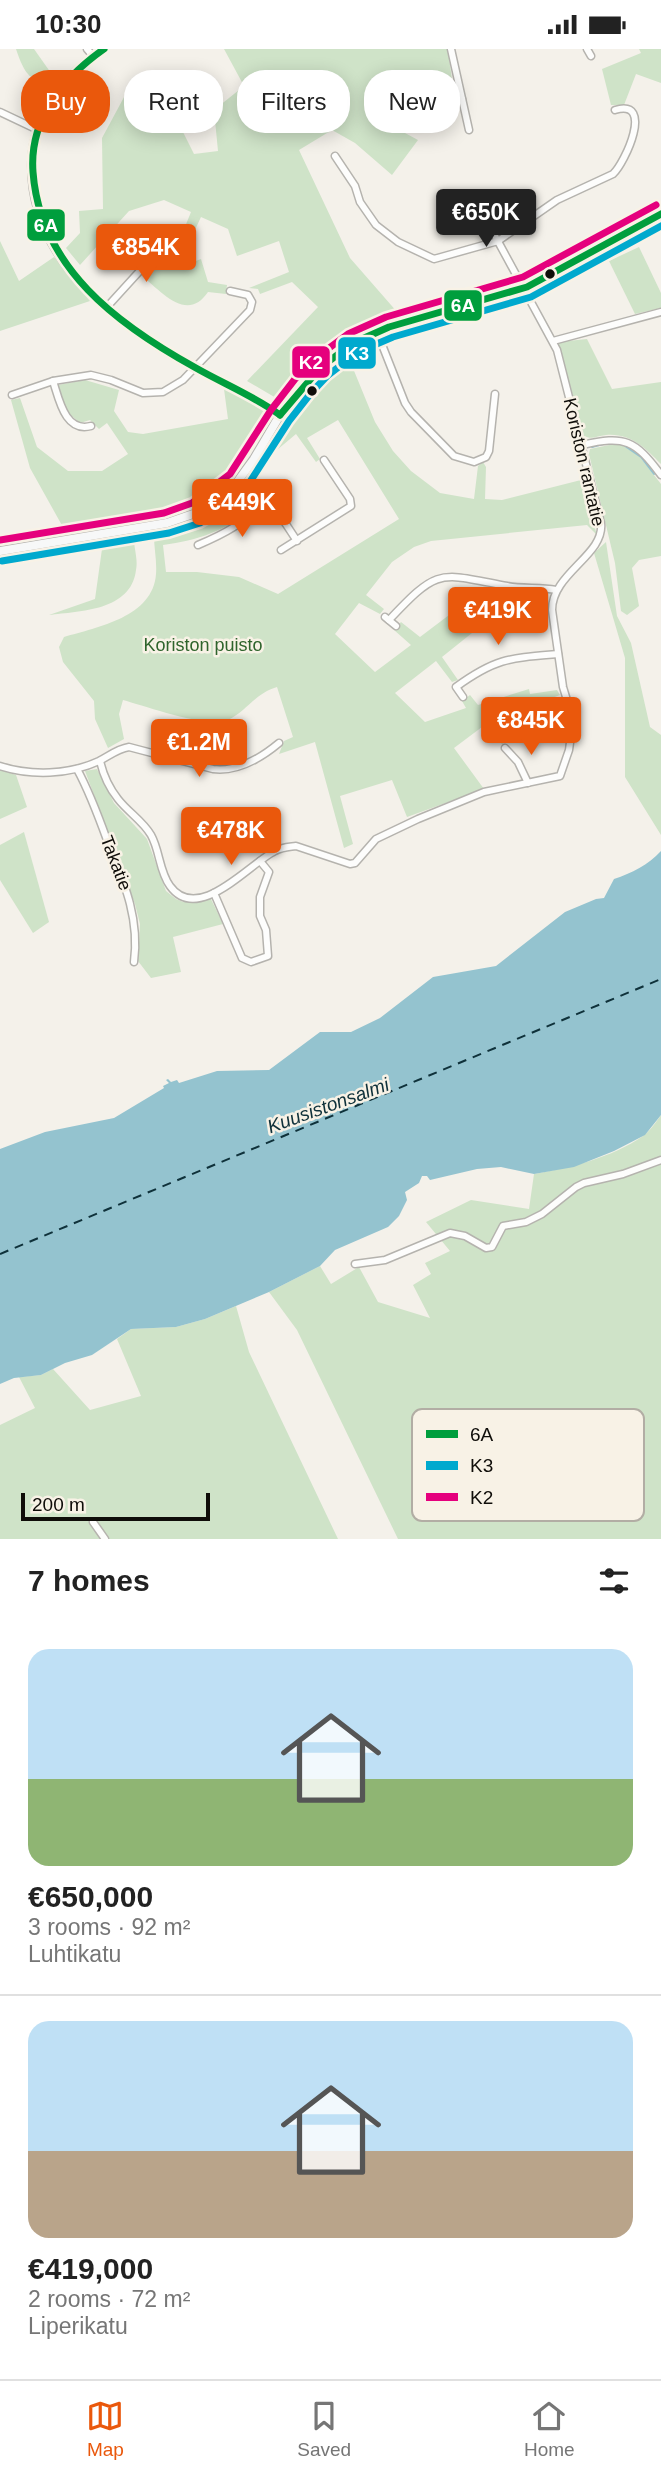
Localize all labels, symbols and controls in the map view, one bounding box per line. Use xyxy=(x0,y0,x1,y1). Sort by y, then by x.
text: 10:30 xyxy=(35,9,102,39)
chip: Buy xyxy=(21,70,110,133)
chip: Rent xyxy=(124,70,223,133)
chip: Filters xyxy=(237,70,350,133)
chip: New xyxy=(364,70,460,133)
pin: €650K xyxy=(437,189,535,249)
text: €650K xyxy=(452,199,520,225)
line badge: 6A xyxy=(26,208,66,242)
text: 6A xyxy=(34,215,58,236)
pin: €854K xyxy=(97,225,195,284)
text: €854K xyxy=(112,234,180,260)
unlabelled marker xyxy=(543,267,557,281)
line badge: 6A xyxy=(443,289,483,322)
text: 6A xyxy=(451,295,475,316)
line badge: K3 xyxy=(337,336,377,370)
text: K3 xyxy=(345,343,369,364)
line badge: K2 xyxy=(291,345,331,379)
text: K2 xyxy=(299,352,323,373)
unlabelled marker xyxy=(305,384,319,398)
street label: Koriston rantatie xyxy=(560,396,608,528)
pin: €449K xyxy=(193,479,291,539)
text: €449K xyxy=(208,489,276,515)
pin: €419K xyxy=(449,587,547,647)
text: €419K xyxy=(464,597,532,623)
park label: Koriston puisto xyxy=(143,635,263,655)
pin: €845K xyxy=(482,697,580,757)
text: €845K xyxy=(497,707,565,733)
pin: €1.2M xyxy=(150,719,248,779)
text: €1.2M xyxy=(167,729,231,755)
pin: €478K xyxy=(182,807,280,867)
text: €478K xyxy=(197,817,265,843)
street label: Takatie xyxy=(96,833,136,893)
water label: Kuusistonsalmi xyxy=(265,1073,393,1137)
legend xyxy=(412,1409,644,1521)
text: 6A xyxy=(470,1424,494,1445)
text: K3 xyxy=(470,1455,493,1476)
text: K2 xyxy=(470,1487,493,1508)
scale bar xyxy=(21,1490,210,1522)
text: 200 m xyxy=(32,1494,85,1515)
icon: filters xyxy=(595,1562,633,1600)
text: 7 homes xyxy=(28,1564,150,1597)
icon: home xyxy=(268,1695,394,1821)
text: €650,000 xyxy=(28,1880,153,1913)
text: 3 rooms · 92 m² xyxy=(28,1914,190,1940)
text: Luhtikatu xyxy=(28,1941,121,1967)
icon: home xyxy=(268,2067,394,2193)
text: €419,000 xyxy=(28,2252,153,2285)
text: 2 rooms · 72 m² xyxy=(28,2286,190,2312)
text: Liperikatu xyxy=(28,2313,128,2339)
tab: Map xyxy=(86,2397,124,2461)
tab: Saved xyxy=(297,2397,351,2461)
tab: Home xyxy=(524,2397,575,2461)

